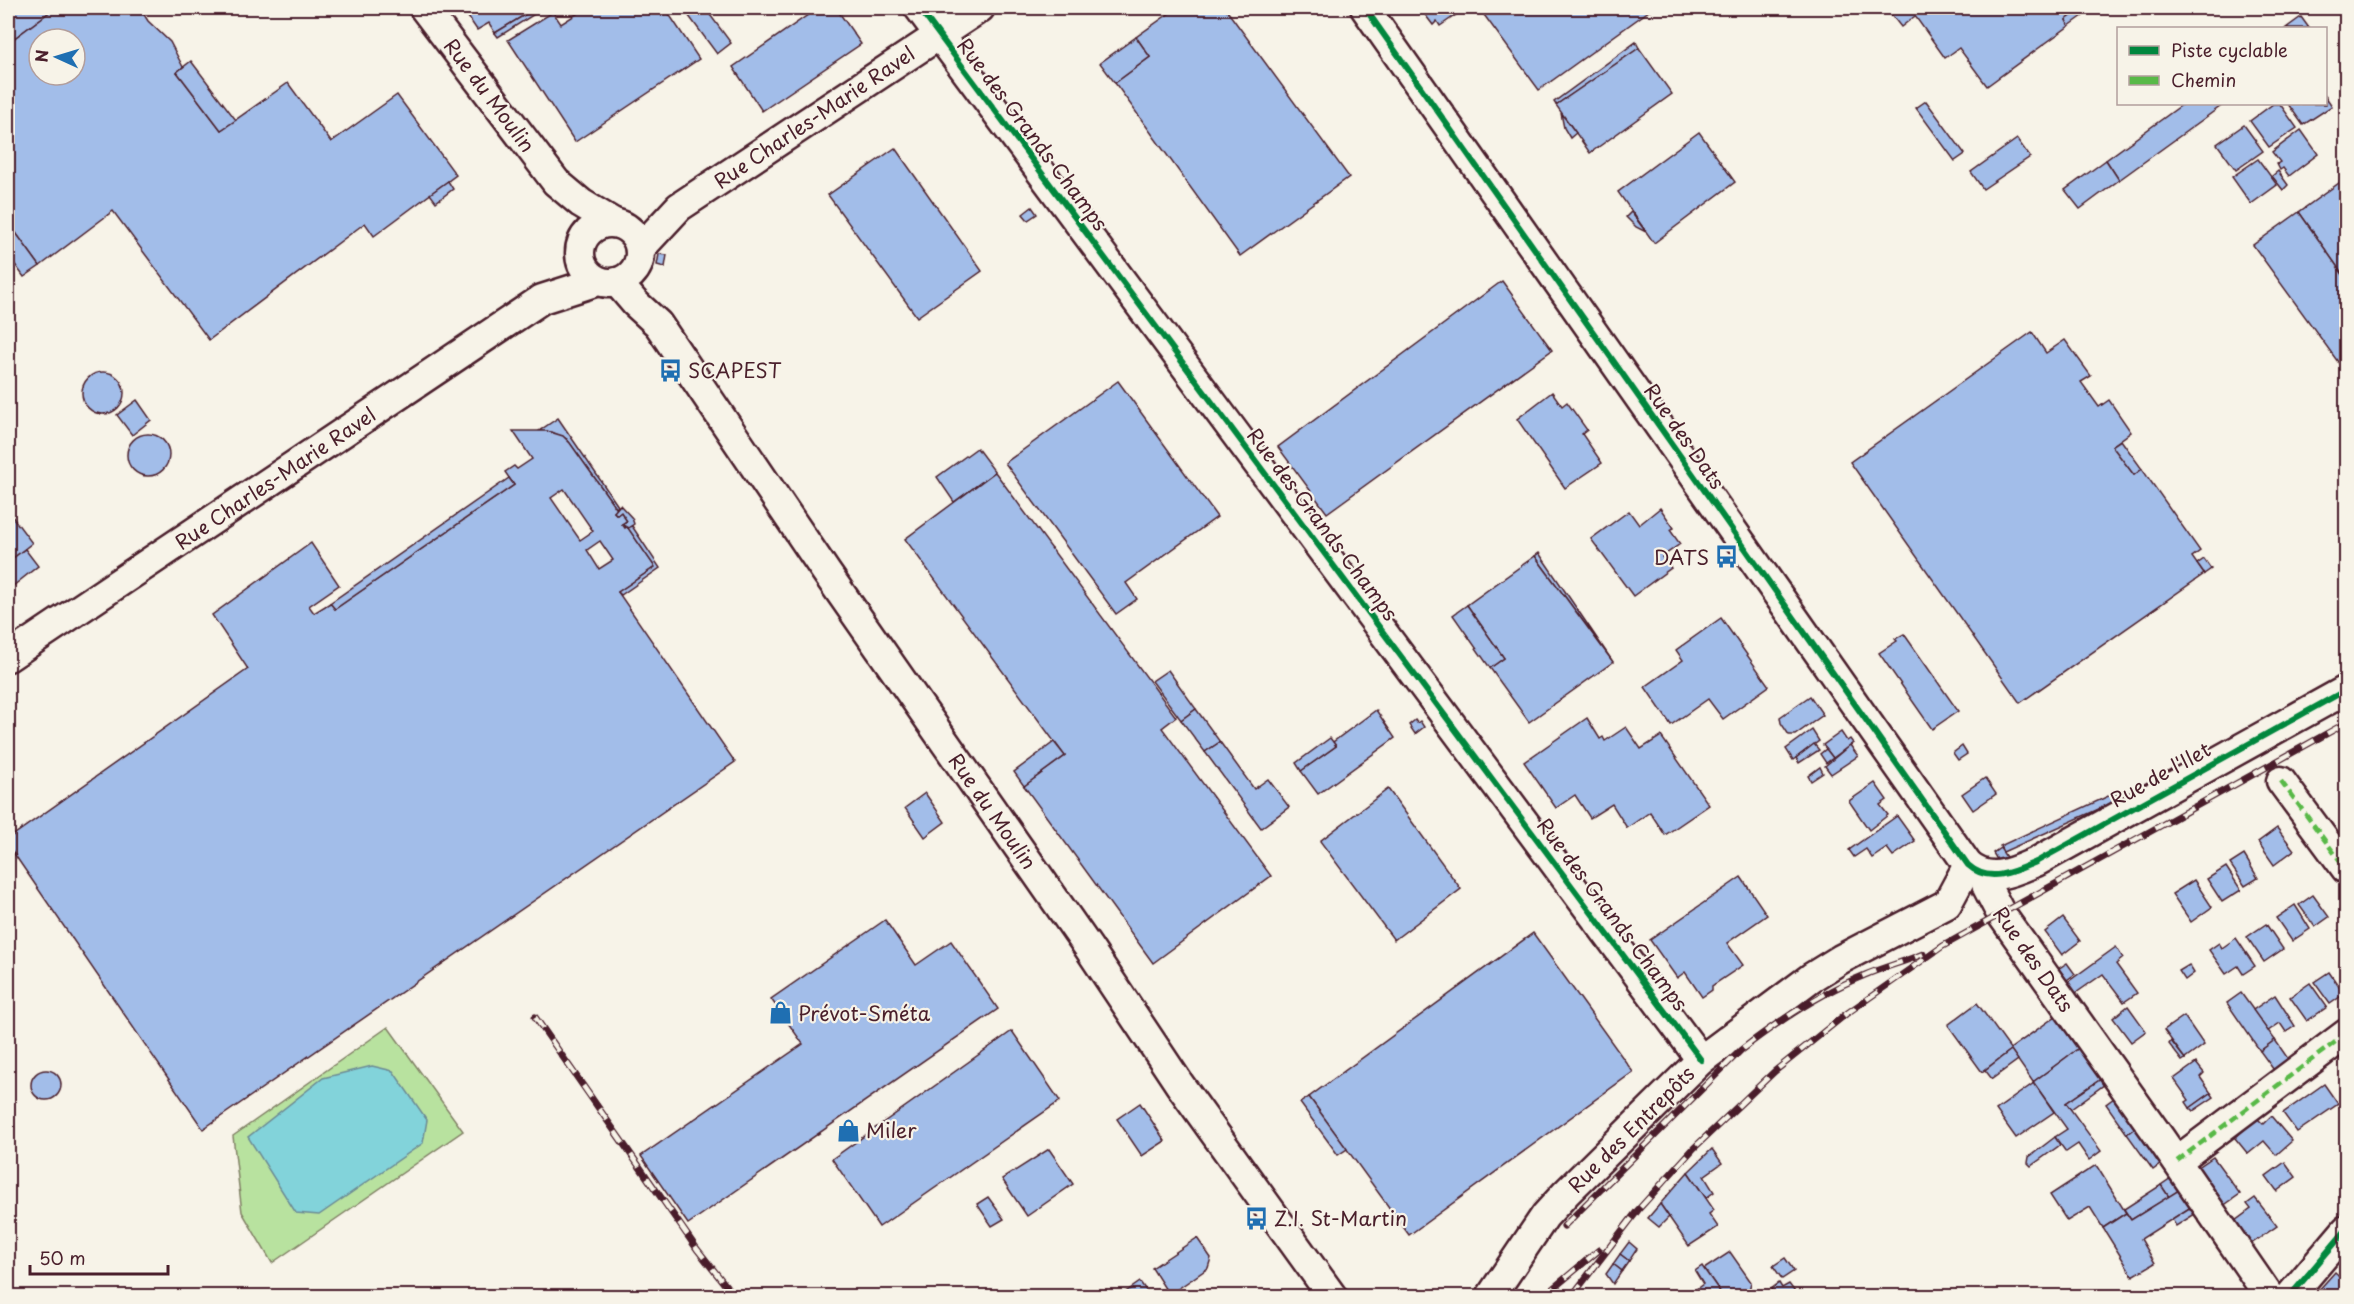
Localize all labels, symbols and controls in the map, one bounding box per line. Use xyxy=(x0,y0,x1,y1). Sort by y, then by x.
north arrow xyxy=(27,27,87,87)
legend xyxy=(2117,27,2327,105)
street label: Rue des Grands Champs xyxy=(950,31,1116,237)
street label: Rue du Moulin xyxy=(437,32,543,158)
text: Piste cyclable xyxy=(2171,36,2288,63)
street label: Rue Charles-Marie Ravel xyxy=(708,38,920,196)
text: N xyxy=(29,49,53,63)
text: Chemin xyxy=(2171,66,2236,93)
place label: SCAPEST xyxy=(688,355,782,385)
bus stop icon: SCAPEST xyxy=(657,357,683,383)
street label: Rue des Dats xyxy=(1637,377,1733,495)
street label: Rue Charles-Marie Ravel xyxy=(169,399,381,557)
street label: Rue des Grands Champs xyxy=(1240,421,1406,627)
place label: DATS xyxy=(1654,542,1709,572)
bus stop icon: DATS xyxy=(1714,544,1740,570)
street label: Rue de l'Ilet xyxy=(2104,734,2216,814)
street label: Rue du Moulin xyxy=(942,747,1044,875)
street label: Rue des Grands Champs xyxy=(1530,811,1696,1017)
street label: Rue des Dats xyxy=(1986,900,2082,1018)
place label: Prévot-Sméta xyxy=(798,998,931,1028)
shop icon: Prévot-Sméta xyxy=(767,1000,793,1026)
street label: Rue des Entrepôts xyxy=(1561,1059,1701,1199)
place label: Miler xyxy=(866,1115,917,1145)
shop icon: Miler xyxy=(835,1117,861,1143)
place label: Z.I. St-Martin xyxy=(1274,1203,1407,1233)
bus stop icon: Z.I. St-Martin xyxy=(1243,1205,1269,1231)
scale bar xyxy=(30,1238,168,1276)
text: 50 m xyxy=(39,1244,86,1271)

